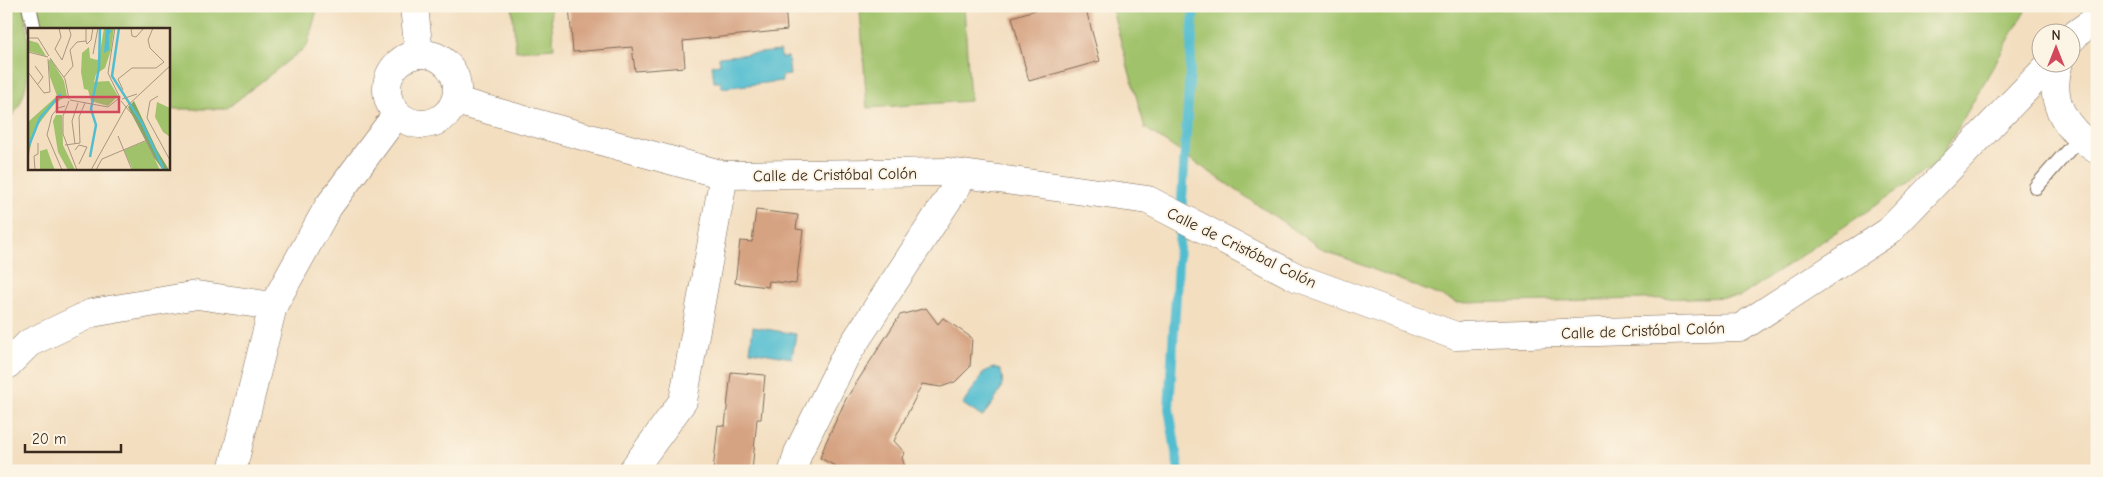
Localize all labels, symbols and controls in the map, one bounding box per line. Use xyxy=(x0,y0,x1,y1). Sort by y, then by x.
north arrow xyxy=(2030,22,2080,72)
text: N xyxy=(2051,27,2061,44)
inset map xyxy=(28,28,170,170)
street label: Calle de Cristóbal Colón xyxy=(753,165,917,185)
street label: Calle de Cristóbal Colón xyxy=(1164,204,1319,292)
street label: Calle de Cristóbal Colón xyxy=(1561,319,1725,343)
scale bar xyxy=(25,422,121,454)
text: 20 m xyxy=(32,430,66,448)

